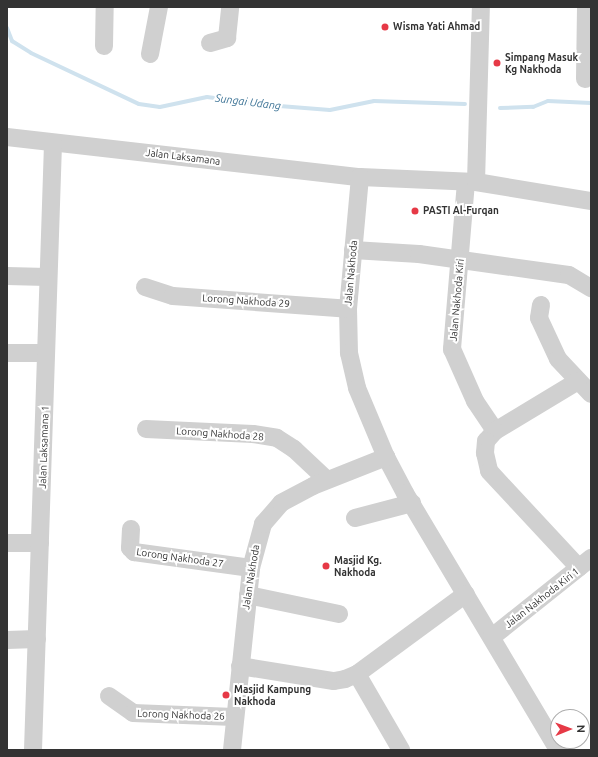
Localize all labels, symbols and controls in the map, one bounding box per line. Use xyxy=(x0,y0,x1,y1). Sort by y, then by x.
place label: Wisma Yati Ahmad xyxy=(393,21,480,33)
marker: Wisma Yati Ahmad xyxy=(380,22,390,32)
place label: Simpang Masuk Kg Nakhoda xyxy=(505,51,578,74)
marker: Simpang Masuk Kg Nakhoda xyxy=(492,58,502,68)
water label: Sungai Udang xyxy=(214,91,282,113)
street label: Jalan Laksamana xyxy=(145,146,221,168)
place label: PASTI Al-Furqan xyxy=(423,205,499,217)
marker: PASTI Al-Furqan xyxy=(410,206,420,216)
street label: Jalan Nakhoda xyxy=(342,240,360,306)
street label: Jalan Nakhoda Kiri xyxy=(447,258,467,342)
street label: Lorong Nakhoda 29 xyxy=(202,292,290,310)
street label: Jalan Laksamana 1 xyxy=(37,405,51,489)
street label: Lorong Nakhoda 28 xyxy=(176,425,264,443)
street label: Jalan Nakhoda xyxy=(240,544,262,610)
street label: Lorong Nakhoda 27 xyxy=(136,546,224,570)
place label: Masjid Kg. Nakhoda xyxy=(334,554,382,578)
marker: Masjid Kg. Nakhoda xyxy=(321,561,331,571)
street label: Jalan Nakhoda Kiri 1 xyxy=(502,565,582,631)
place label: Masjid Kampung Nakhoda xyxy=(234,683,311,706)
marker: Masjid Kampung Nakhoda xyxy=(221,690,231,700)
street label: Lorong Nakhoda 26 xyxy=(137,707,225,723)
north arrow xyxy=(550,709,590,749)
text: N xyxy=(575,725,587,733)

